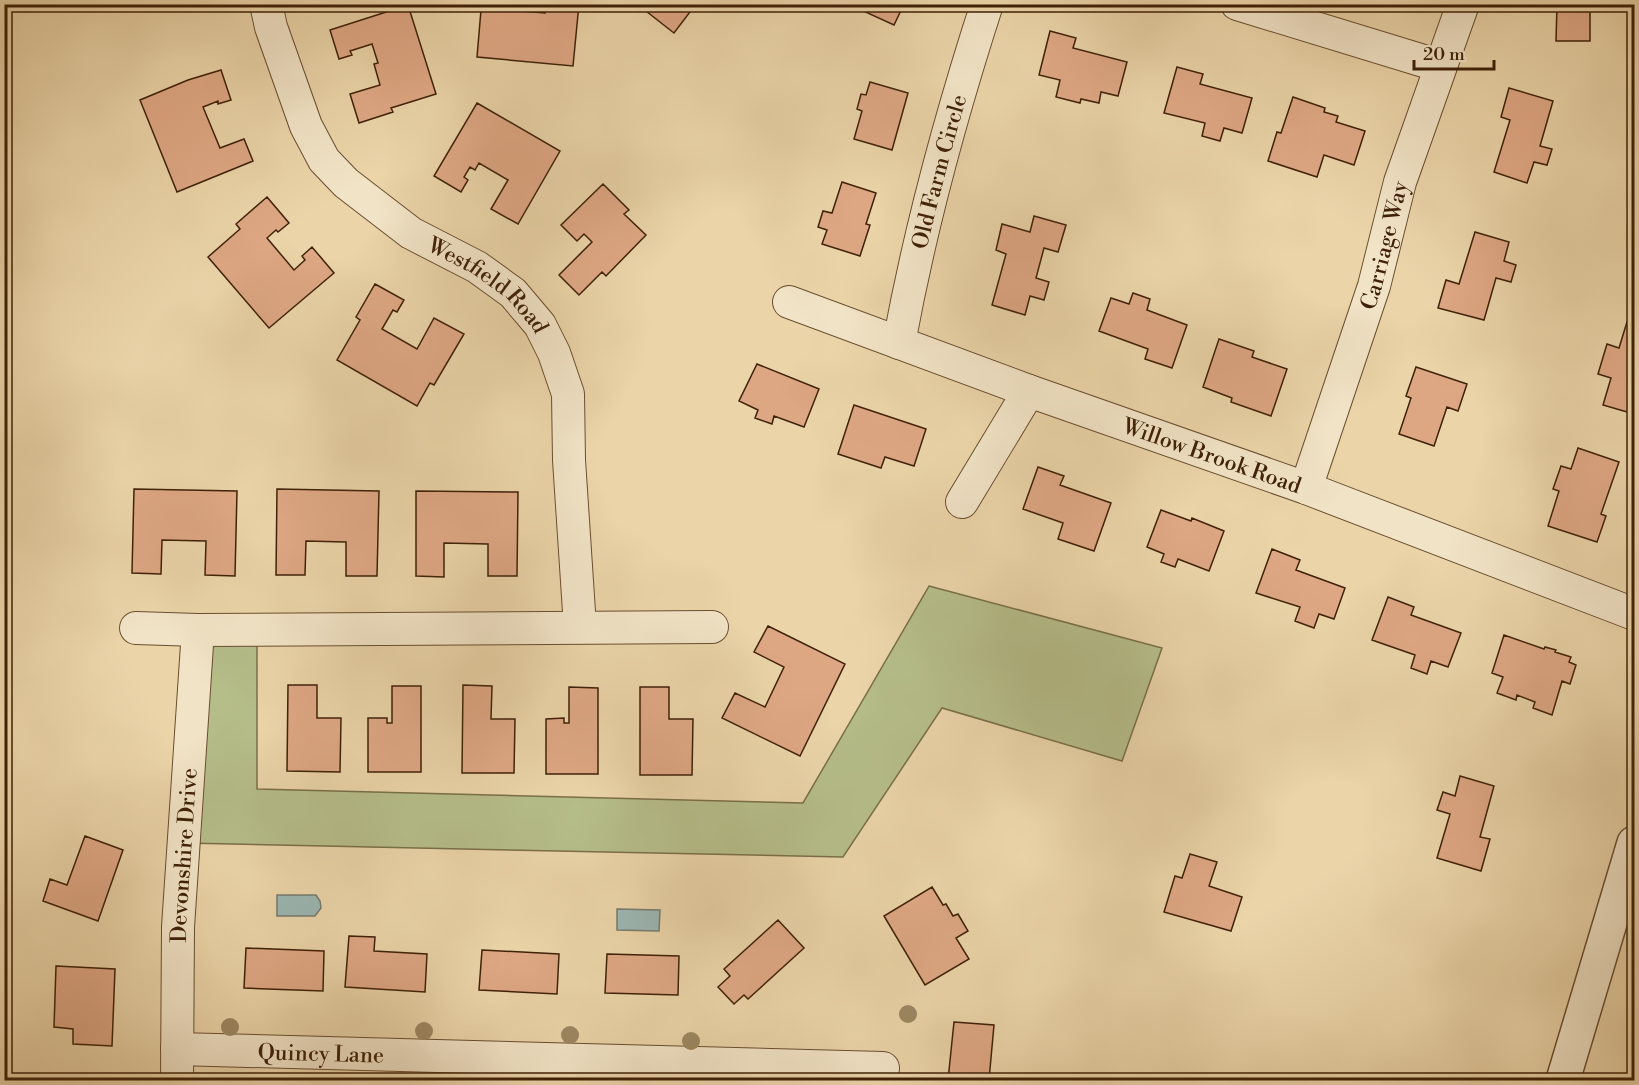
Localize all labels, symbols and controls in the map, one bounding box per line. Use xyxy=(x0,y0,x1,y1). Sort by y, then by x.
scale bar xyxy=(1414,33,1494,71)
text: 20 m xyxy=(1423,43,1465,66)
street label: Old Farm Circle xyxy=(907,91,973,252)
street label: Carriage Way xyxy=(1355,178,1415,313)
street label: Westfield Road xyxy=(422,231,554,338)
street label: Willow Brook Road xyxy=(1118,412,1305,500)
street label: Devonshire Drive xyxy=(166,767,204,943)
street label: Quincy Lane xyxy=(257,1039,384,1070)

